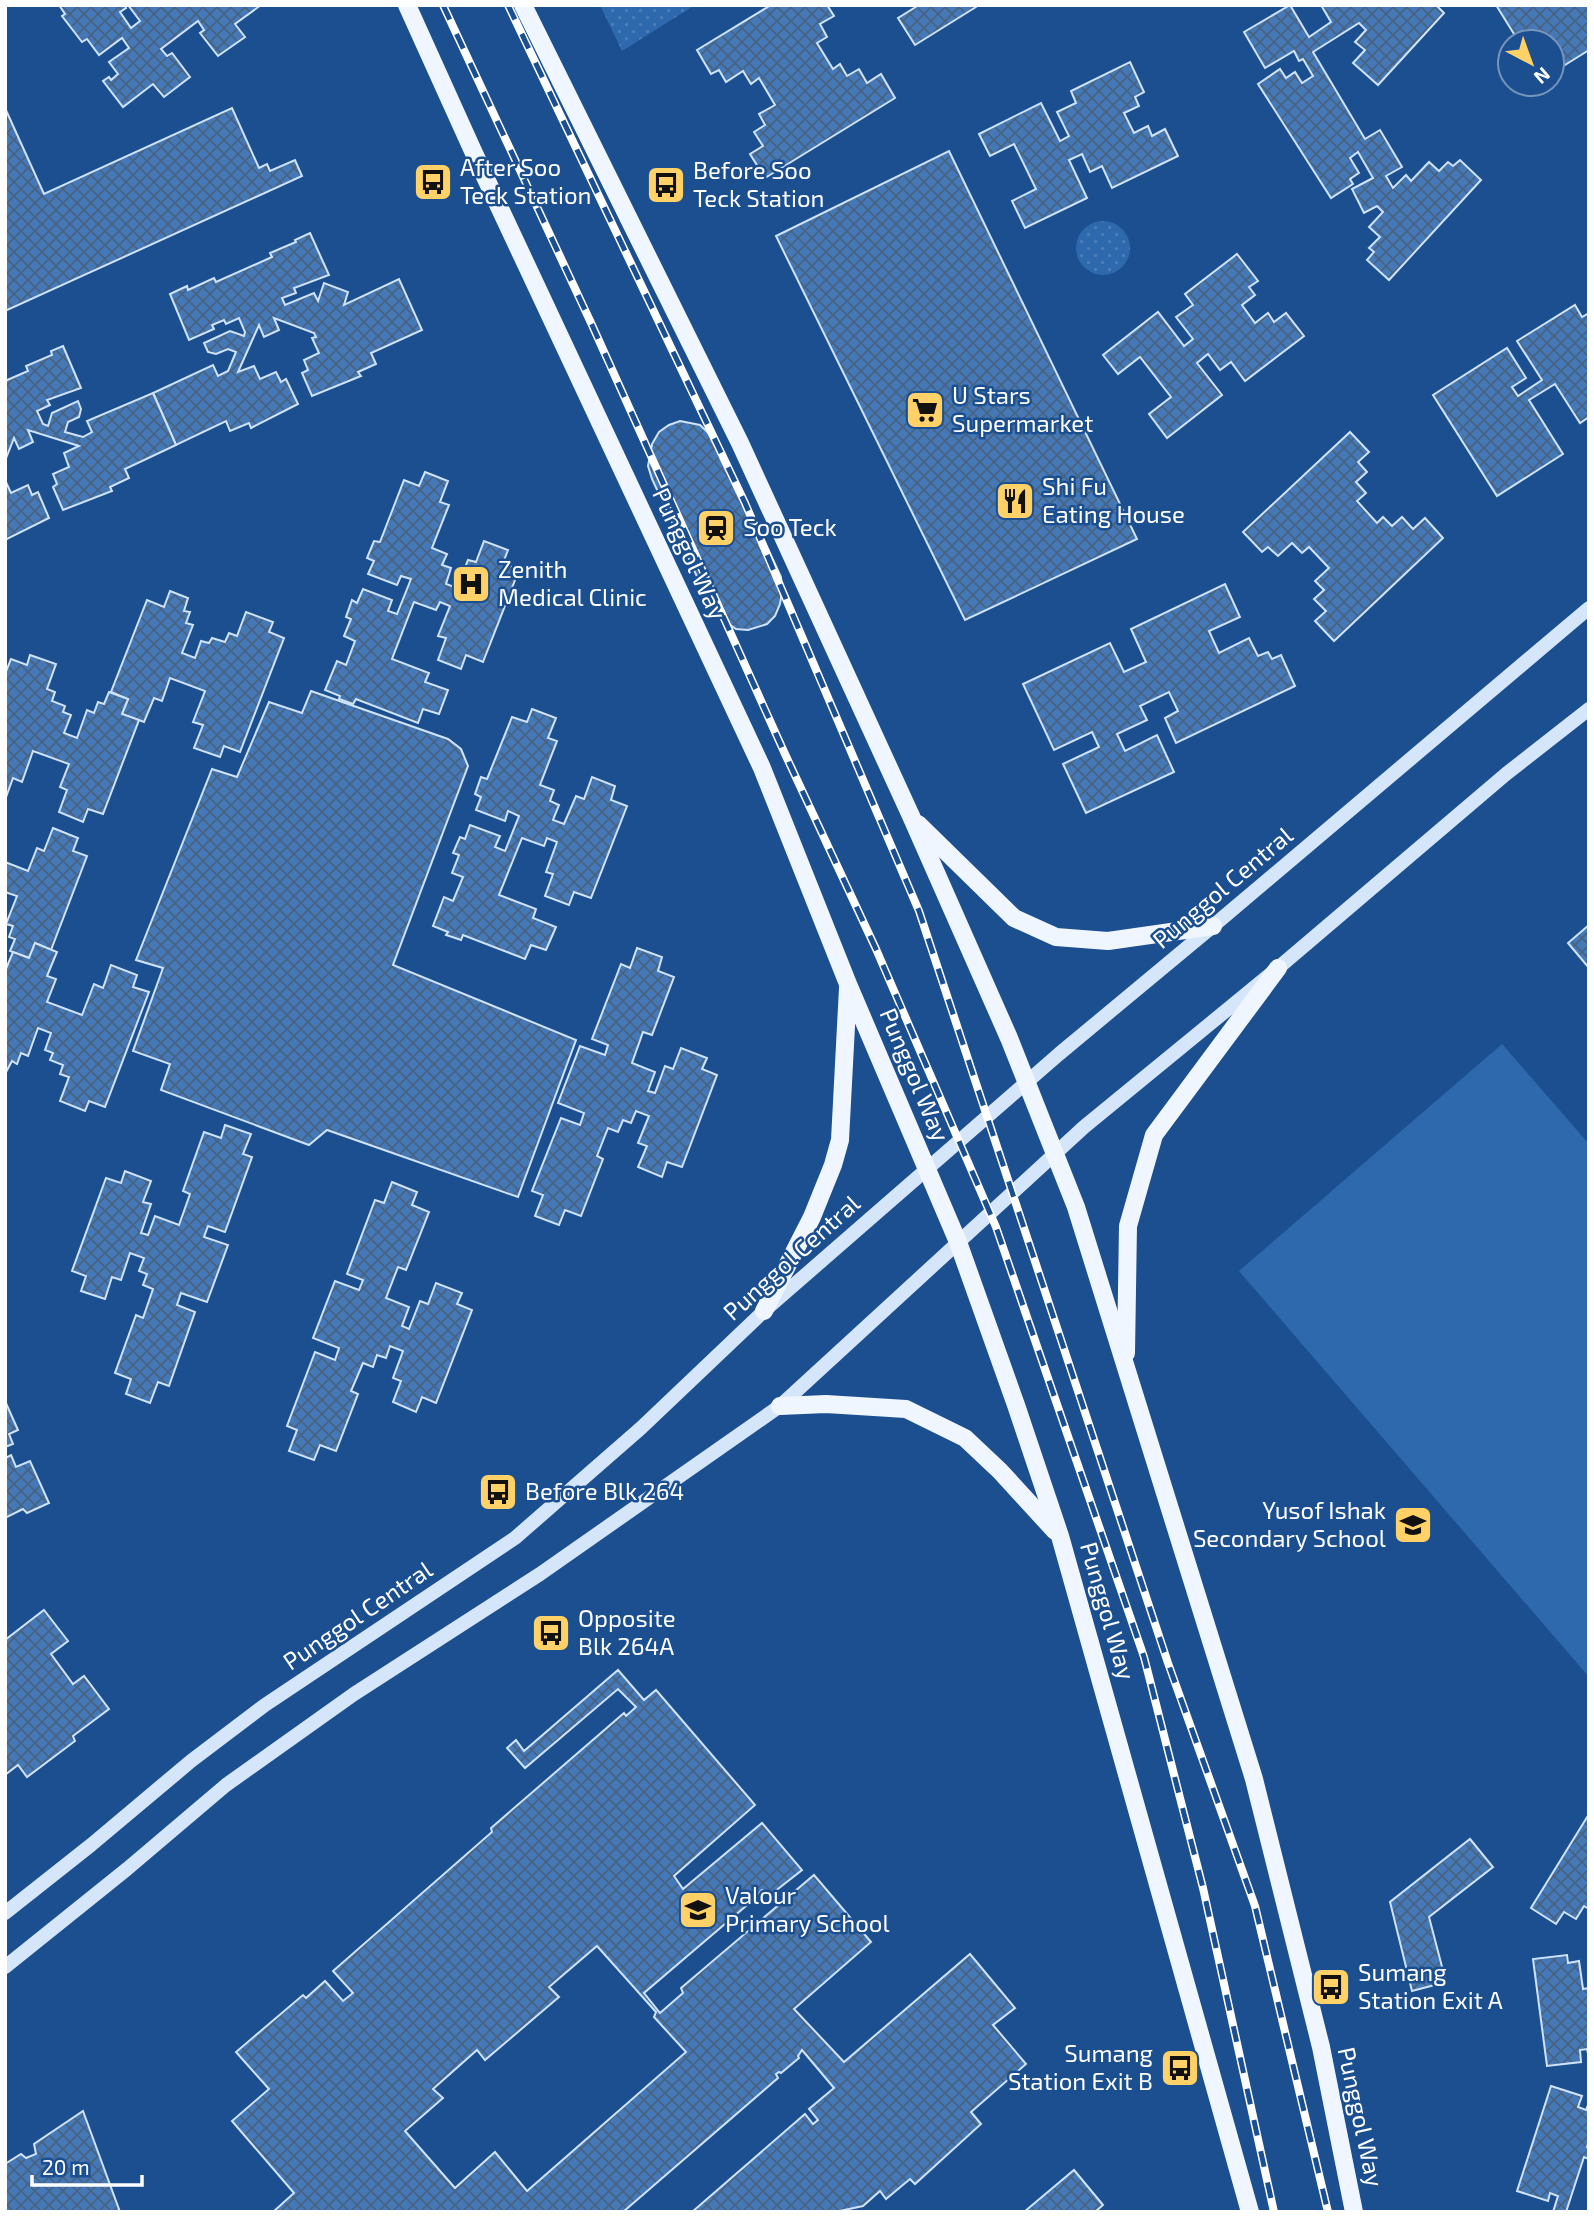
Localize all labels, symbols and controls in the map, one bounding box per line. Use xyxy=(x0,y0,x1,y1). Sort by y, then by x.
north arrow xyxy=(1496,28,1566,98)
text: N xyxy=(1530,63,1555,89)
place label: After Soo Teck Station xyxy=(460,152,592,209)
place label: Before Soo Teck Station xyxy=(693,155,825,212)
bus stop icon: After Soo Teck Station xyxy=(412,161,454,203)
bus stop icon: Before Soo Teck Station xyxy=(645,164,687,206)
place label: U Stars Supermarket xyxy=(952,380,1093,437)
supermarket icon: U Stars Supermarket xyxy=(904,389,946,431)
place label: Shi Fu Eating House xyxy=(1042,471,1185,528)
restaurant icon: Shi Fu Eating House xyxy=(994,480,1036,522)
street label: Punggol Way xyxy=(647,483,734,624)
station icon: Soo Teck xyxy=(695,507,737,549)
place label: Soo Teck xyxy=(743,512,837,541)
place label: Zenith Medical Clinic xyxy=(498,554,647,611)
hospital icon: Zenith Medical Clinic xyxy=(450,563,492,605)
street label: Punggol Central xyxy=(1146,820,1298,954)
street label: Punggol Way xyxy=(874,1003,957,1146)
street label: Punggol Central xyxy=(717,1188,865,1326)
bus stop icon: Before Blk 264 xyxy=(477,1471,519,1513)
place label: Before Blk 264 xyxy=(525,1476,684,1505)
place label: Yusof Ishak Secondary School xyxy=(1193,1495,1386,1552)
school or university icon: Yusof Ishak Secondary School xyxy=(1392,1504,1434,1546)
street label: Punggol Way xyxy=(1075,1538,1142,1683)
street label: Punggol Central xyxy=(277,1554,437,1675)
place label: Opposite Blk 264A xyxy=(578,1603,676,1660)
bus stop icon: Opposite Blk 264A xyxy=(530,1612,572,1654)
place label: Valour Primary School xyxy=(725,1880,890,1937)
school or university icon: Valour Primary School xyxy=(677,1889,719,1931)
place label: Sumang Station Exit A xyxy=(1358,1957,1503,2014)
bus stop icon: Sumang Station Exit A xyxy=(1310,1966,1352,2008)
place label: Sumang Station Exit B xyxy=(1008,2038,1153,2095)
street label: Punggol Way xyxy=(1333,2044,1390,2189)
bus stop icon: Sumang Station Exit B xyxy=(1159,2047,1201,2089)
scale bar xyxy=(32,2144,142,2188)
text: 20 m xyxy=(42,2154,90,2179)

